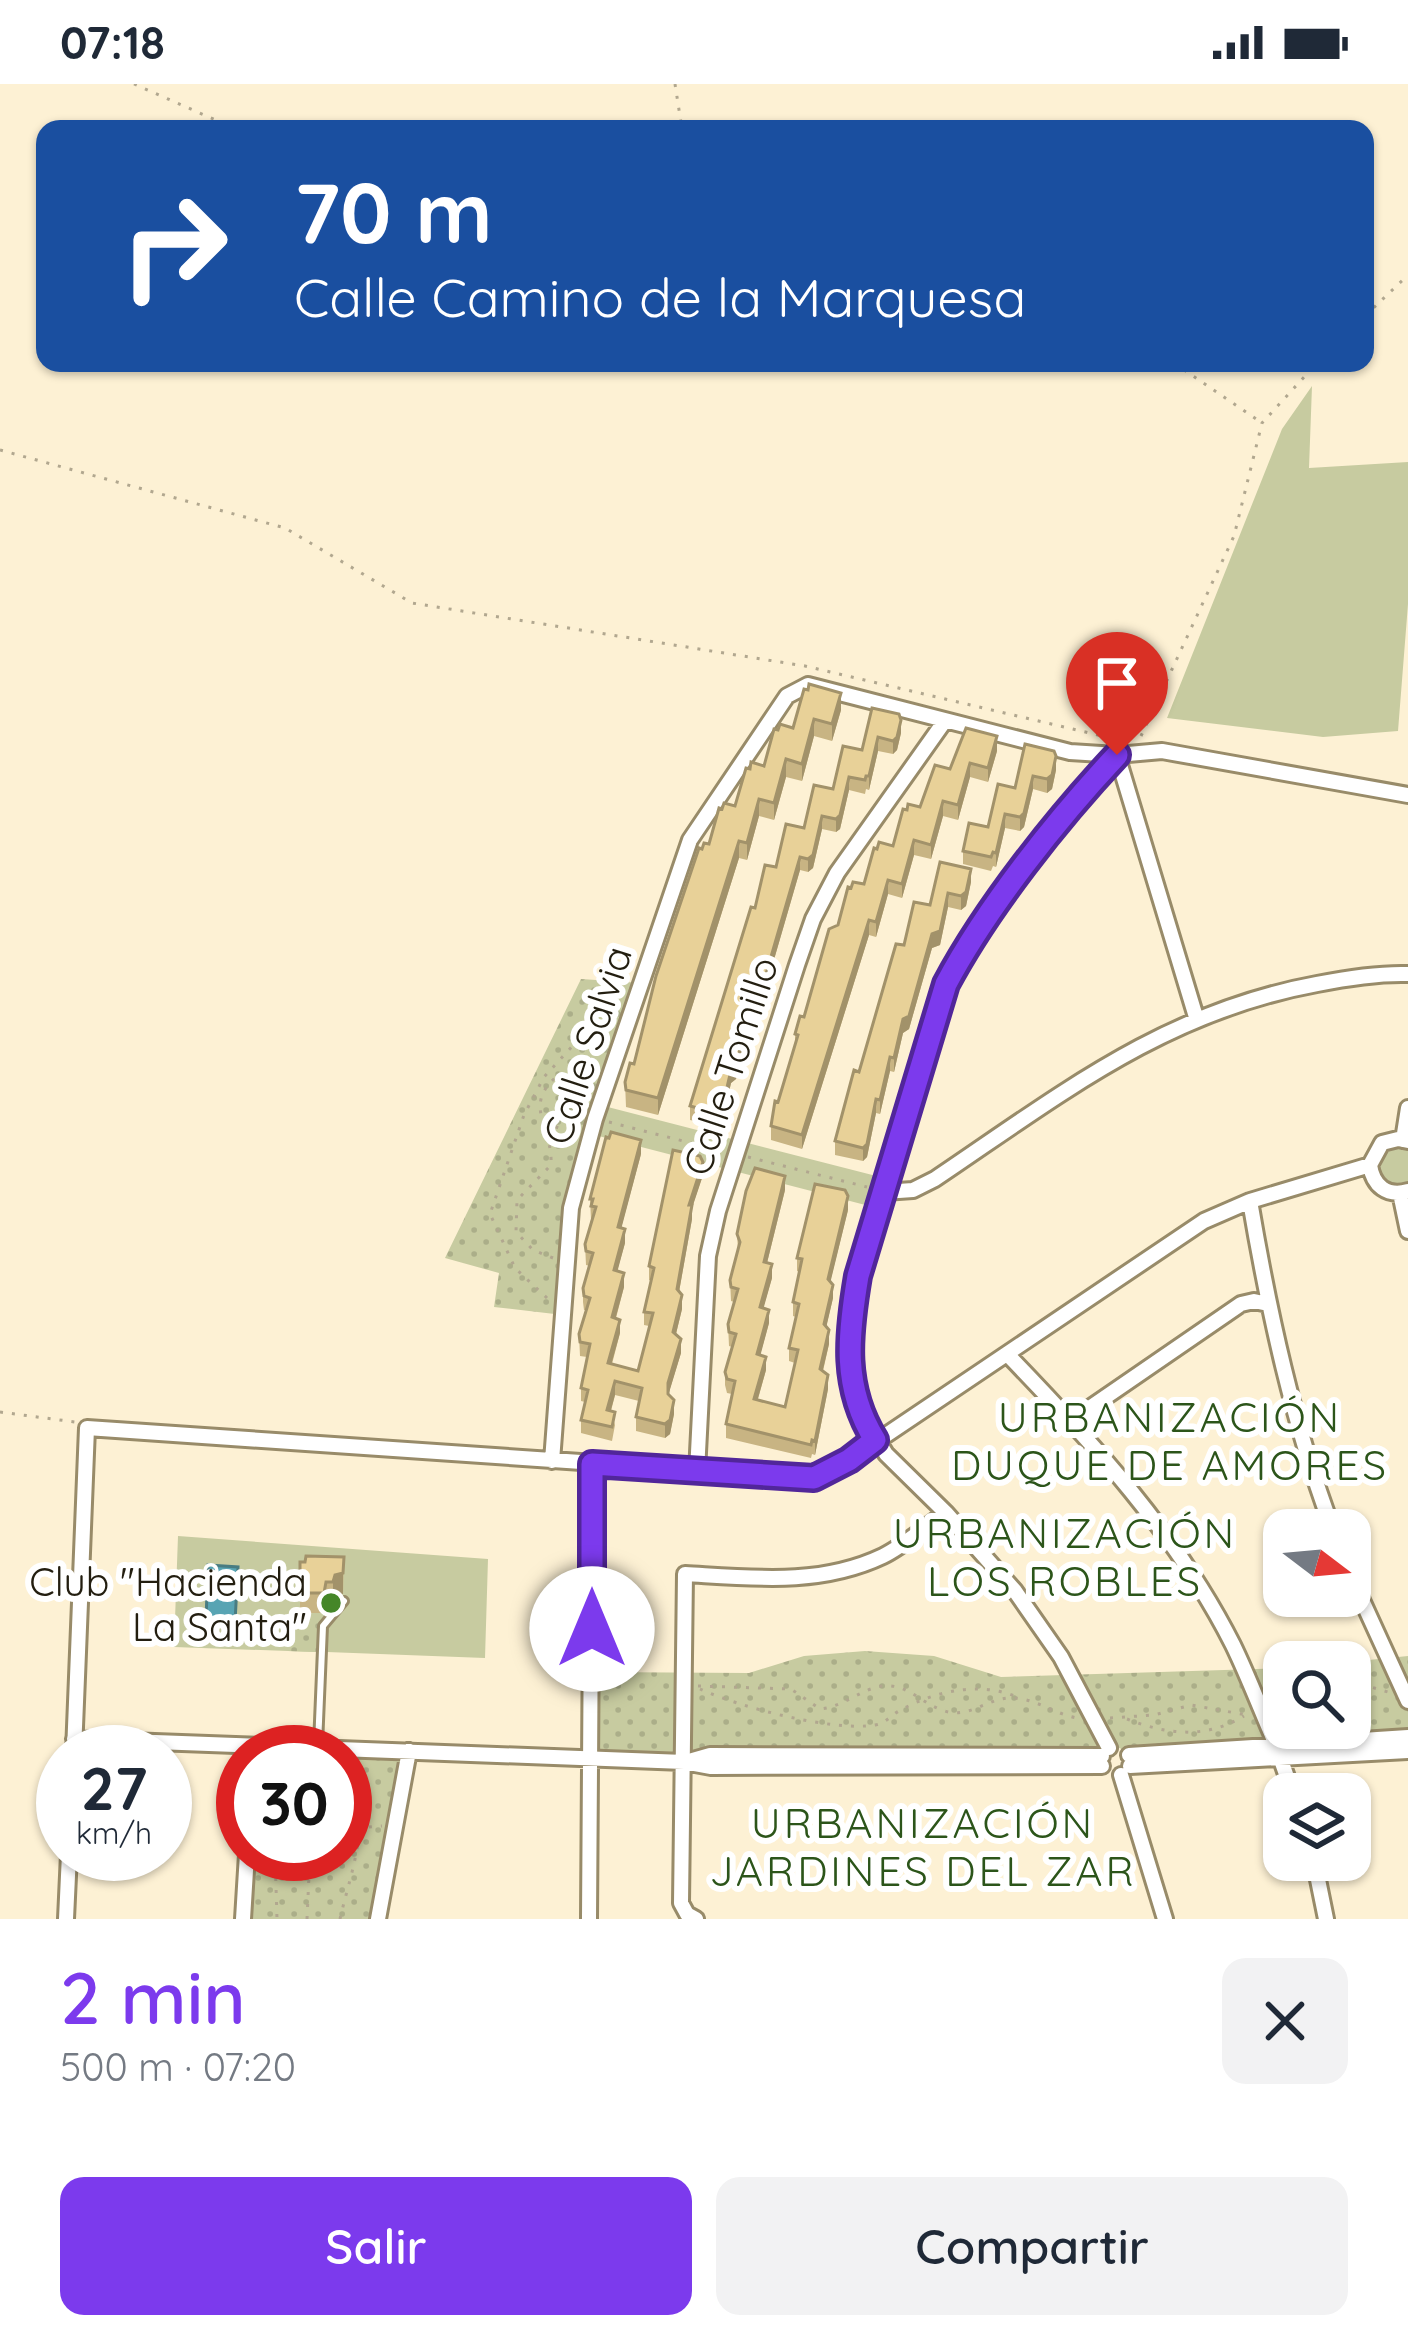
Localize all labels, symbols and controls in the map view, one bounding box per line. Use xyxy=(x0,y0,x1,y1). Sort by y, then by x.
text: 07:18 xyxy=(60,14,165,70)
text: 70 m xyxy=(294,159,493,264)
icon: right xyxy=(96,168,252,324)
text: Calle Camino de la Marquesa xyxy=(294,263,1026,331)
pin xyxy=(1066,632,1168,755)
icon: arrive xyxy=(1084,650,1150,716)
street label: Calle Salvia xyxy=(532,940,642,1150)
street label: Calle Tomillo xyxy=(672,951,788,1181)
district label: URBANIZACIÓN DUQUE DE AMORES xyxy=(951,1390,1389,1491)
district label: URBANIZACIÓN LOS ROBLES xyxy=(893,1506,1237,1607)
north arrow xyxy=(1263,1509,1371,1617)
map controls xyxy=(1263,1509,1371,1881)
place label: Club "Hacienda La Santa" xyxy=(29,1557,307,1651)
position arrow xyxy=(529,1566,655,1692)
marker: Club "Hacienda La Santa" xyxy=(318,1590,344,1616)
button: search xyxy=(1263,1641,1371,1749)
speed limit sign: 30 xyxy=(216,1725,372,1881)
text: 27 xyxy=(80,1750,148,1825)
button: layers xyxy=(1263,1773,1371,1881)
district label: URBANIZACIÓN JARDINES DEL ZAR xyxy=(709,1796,1137,1897)
text: km/h xyxy=(76,1814,152,1852)
text: 2 min xyxy=(60,1952,246,2042)
button: close xyxy=(1222,1958,1348,2084)
text: 500 m · 07:20 xyxy=(60,2042,296,2091)
button: Salir xyxy=(60,2177,692,2315)
button: Compartir xyxy=(716,2177,1348,2315)

